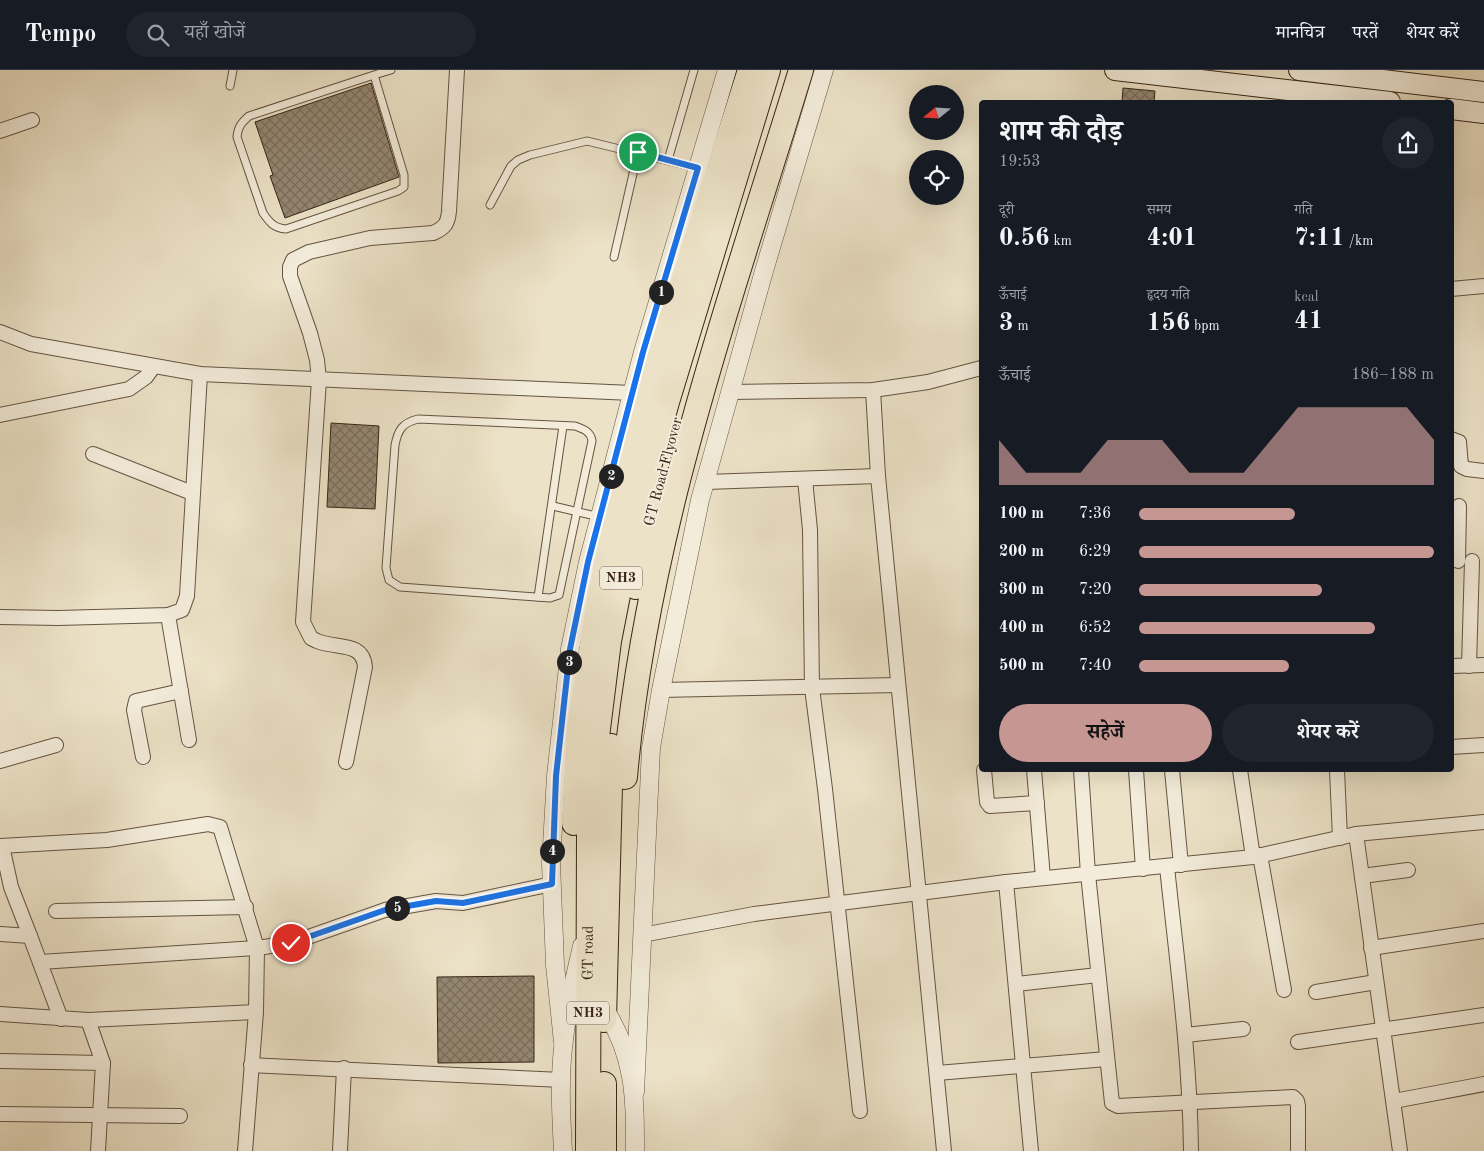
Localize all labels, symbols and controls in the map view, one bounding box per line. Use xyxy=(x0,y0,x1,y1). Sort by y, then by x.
search box xyxy=(126,12,476,57)
icon: search xyxy=(144,21,172,49)
text: Tempo xyxy=(25,23,96,47)
text: यहाँ खोजें xyxy=(184,24,245,43)
text: मानचित्र xyxy=(1276,24,1325,42)
text: परतें xyxy=(1353,24,1378,42)
text: शेयर करें xyxy=(1406,24,1459,42)
north arrow xyxy=(909,85,964,140)
map controls xyxy=(909,85,964,205)
button: share xyxy=(1382,117,1434,169)
text: शाम की दौड़ xyxy=(999,119,1123,147)
pin xyxy=(617,131,659,173)
icon: arrive xyxy=(624,138,652,166)
button: locate xyxy=(909,150,964,205)
text: 19:53 xyxy=(999,154,1041,170)
text: दूरी xyxy=(999,203,1014,217)
text: समय xyxy=(1147,203,1171,217)
text: गति xyxy=(1294,203,1313,217)
text: 0.56 xyxy=(999,226,1050,251)
text: 4:01 xyxy=(1147,226,1197,251)
text: 7:11 xyxy=(1294,226,1345,251)
text: km xyxy=(1050,234,1072,248)
text: /km xyxy=(1345,234,1373,248)
pin: 1 xyxy=(648,280,674,304)
text: 1 xyxy=(657,285,666,299)
text: ऊँचाई xyxy=(999,288,1027,302)
text: हृदय गति xyxy=(1147,288,1190,302)
text: kcal xyxy=(1294,290,1318,304)
text: 41 xyxy=(1294,309,1323,334)
text: 3 xyxy=(999,311,1014,336)
text: 156 xyxy=(1147,311,1190,336)
text: m xyxy=(1014,319,1029,333)
text: bpm xyxy=(1190,319,1220,333)
text: 186–188 m xyxy=(1351,367,1434,383)
text: ऊँचाई xyxy=(999,368,1031,384)
street label: GT Road Flyover xyxy=(642,416,686,528)
pin: 2 xyxy=(598,464,624,488)
text: 2 xyxy=(607,469,616,483)
text: 100 m xyxy=(999,506,1044,522)
text: 7:36 xyxy=(1079,506,1111,522)
text: 200 m xyxy=(999,544,1044,560)
text: 6:29 xyxy=(1079,544,1111,560)
road number: NH3 xyxy=(600,566,642,590)
text: 300 m xyxy=(999,582,1044,598)
text: 7:20 xyxy=(1079,582,1111,598)
text: 400 m xyxy=(999,620,1044,636)
text: 6:52 xyxy=(1079,620,1111,636)
pin: 3 xyxy=(556,650,582,674)
text: 3 xyxy=(565,655,574,669)
text: 500 m xyxy=(999,658,1044,674)
text: 7:40 xyxy=(1079,658,1111,674)
button: सहेजें xyxy=(999,704,1212,762)
button: शेयर करें xyxy=(1222,704,1434,762)
pin: 4 xyxy=(540,838,564,864)
text: 4 xyxy=(548,844,557,858)
pin: 5 xyxy=(384,896,410,920)
text: 5 xyxy=(393,901,402,915)
pin xyxy=(270,922,312,964)
street label: GT road xyxy=(581,926,596,980)
icon: check xyxy=(277,929,305,957)
road number: NH3 xyxy=(567,1001,609,1024)

